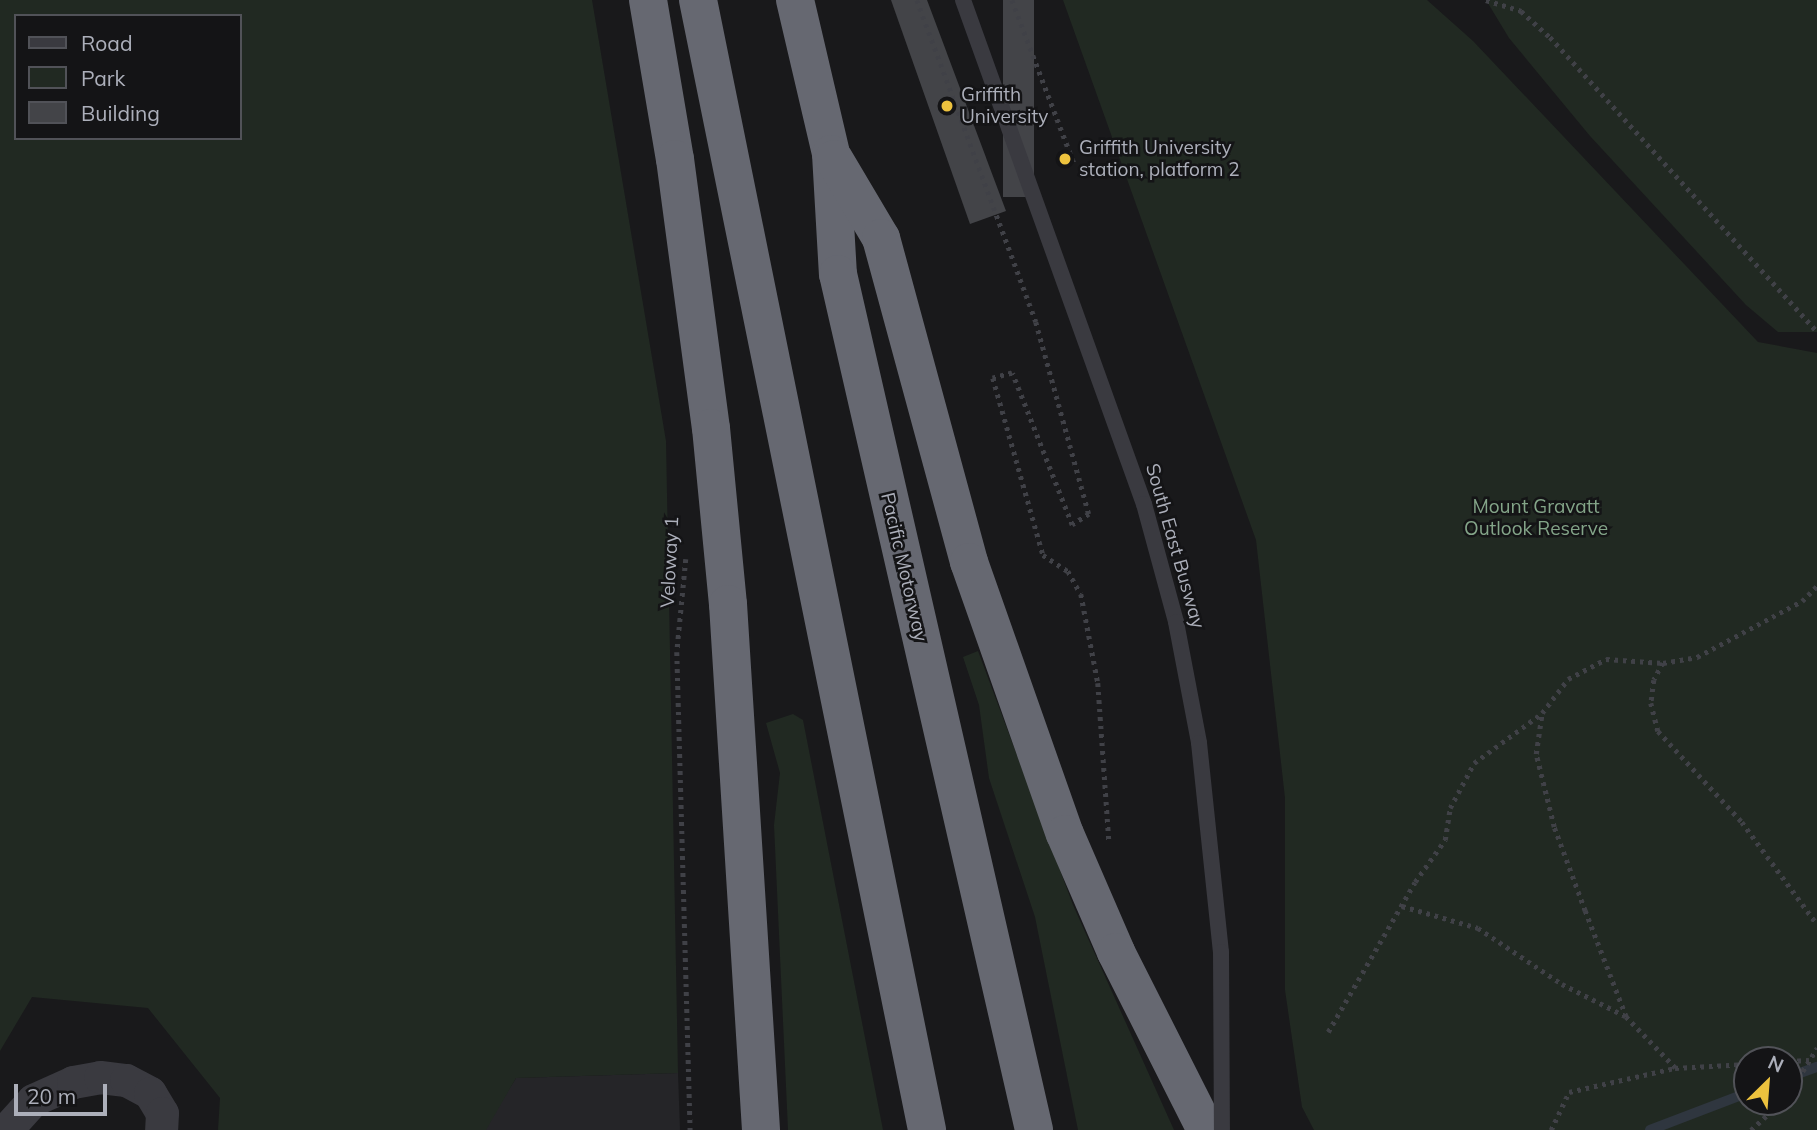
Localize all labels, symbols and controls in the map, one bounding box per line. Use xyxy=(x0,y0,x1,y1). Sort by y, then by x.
legend xyxy=(14,14,242,140)
text: Road xyxy=(81,30,132,56)
text: Park xyxy=(81,65,125,91)
place label: Griffith University xyxy=(961,84,1048,128)
marker: Griffith University xyxy=(939,98,955,114)
text: Building xyxy=(81,100,160,126)
place label: Griffith University station, platform 2 xyxy=(1079,137,1240,181)
marker: Griffith University station, platform 2 xyxy=(1057,151,1073,167)
street label: South East Busway xyxy=(1141,461,1209,631)
street label: Pacific Motorway xyxy=(876,490,932,644)
park label: Mount Gravatt Outlook Reserve xyxy=(1464,496,1608,540)
street label: Veloway 1 xyxy=(656,516,684,608)
north arrow xyxy=(1733,1046,1803,1116)
text: N xyxy=(1764,1050,1788,1078)
scale bar xyxy=(18,1070,110,1114)
text: 20 m xyxy=(27,1083,76,1109)

